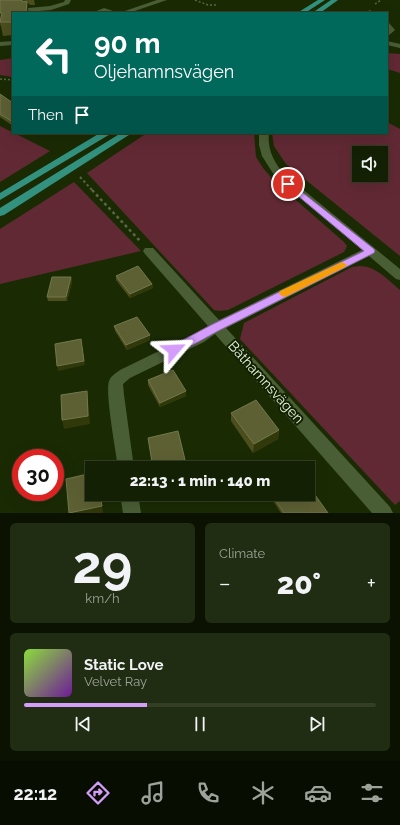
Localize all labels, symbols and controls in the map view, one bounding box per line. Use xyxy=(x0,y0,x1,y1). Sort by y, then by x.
text: 90 m xyxy=(94,27,160,60)
icon: left xyxy=(28,28,80,80)
text: Oljehamnsvägen xyxy=(94,61,234,82)
icon: arrive xyxy=(71,104,93,126)
text: Then xyxy=(28,106,63,124)
map controls xyxy=(352,146,388,182)
button: sound xyxy=(352,146,388,182)
pin xyxy=(271,167,305,201)
icon: arrive xyxy=(277,173,299,195)
position arrow xyxy=(153,329,195,371)
street label: Båthamnsvägen xyxy=(225,338,307,426)
speed limit sign: 30 xyxy=(12,449,64,501)
text: 22:13 · 1 min · 140 m xyxy=(130,472,270,490)
text: 29 xyxy=(73,534,132,595)
text: Climate xyxy=(219,546,265,561)
text: 20° xyxy=(277,566,321,601)
text: − xyxy=(219,570,231,596)
text: + xyxy=(367,570,376,596)
text: km/h xyxy=(85,591,120,606)
text: Static Love xyxy=(84,656,163,674)
text: Velvet Ray xyxy=(84,674,147,689)
icon: previous xyxy=(72,713,94,735)
icon: pause xyxy=(189,713,211,735)
icon: next xyxy=(306,713,328,735)
icon: directions xyxy=(84,779,112,807)
icon: music xyxy=(139,779,167,807)
icon: phone xyxy=(194,779,222,807)
icon: climate xyxy=(249,779,277,807)
icon: car xyxy=(304,779,332,807)
icon: filters xyxy=(358,779,386,807)
text: 22:12 xyxy=(13,783,57,804)

